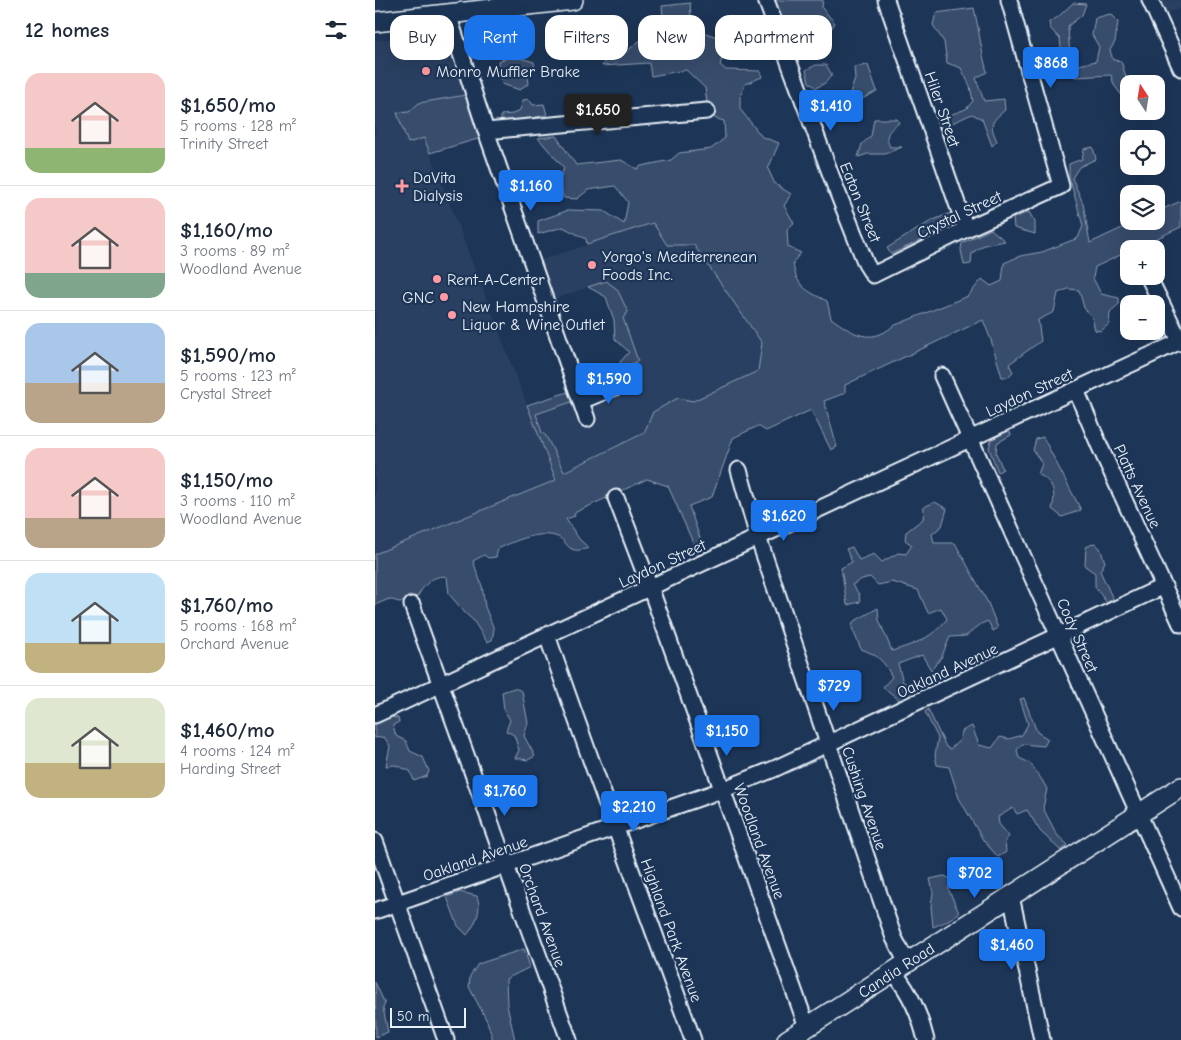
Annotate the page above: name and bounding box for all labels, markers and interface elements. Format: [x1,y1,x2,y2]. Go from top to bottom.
chip: Buy [390,15,454,60]
chip: Rent [464,15,535,60]
chip: Filters [545,15,628,60]
chip: New [638,15,705,60]
chip: Apartment [715,15,832,60]
icon: filters [322,16,350,44]
text: 12 homes [25,18,109,42]
pin: $868 [1021,46,1081,89]
text: $868 [1034,54,1068,72]
place label: Monro Muffler Brake [436,63,580,81]
marker: Monro Muffler Brake [420,65,432,77]
street label: Hiler Street [921,69,963,150]
north arrow [1120,75,1165,120]
map controls [1120,75,1165,340]
pin: $1,410 [790,90,872,132]
icon: home [65,93,125,153]
text: $1,650/mo [180,93,276,117]
pin: $1,650 [557,94,639,136]
text: $1,410 [810,97,852,115]
text: $1,650 [576,101,621,119]
text: 5 rooms · 128 m² [180,117,296,135]
button: locate [1120,130,1165,175]
text: Trinity Street [180,135,268,153]
street label: Eaton Street [836,160,884,245]
place label: DaVita Dialysis [413,169,463,205]
pin: $1,160 [490,170,572,212]
text: $1,160 [510,177,552,195]
marker: DaVita Dialysis [395,179,409,193]
button: layers [1120,185,1165,230]
street label: Crystal Street [914,187,1005,242]
icon: home [65,218,125,278]
text: $1,160/mo [180,218,273,242]
button: + [1120,240,1165,285]
text: 3 rooms · 89 m² [180,242,289,260]
place label: Yorgo's Mediterrenean Foods Inc. [602,248,757,284]
marker: Yorgo's Mediterrenean Foods Inc. [586,259,598,271]
text: Woodland Avenue [180,260,302,278]
place label: Rent-A-Center [447,271,545,289]
marker: Rent-A-Center [431,273,443,285]
place label: GNC [402,289,434,307]
marker: GNC [438,291,450,303]
button: − [1120,295,1165,340]
place label: New Hampshire Liquor & Wine Outlet [462,298,605,334]
marker: New Hampshire Liquor & Wine Outlet [446,309,458,321]
icon: home [65,343,125,403]
text: $1,590/mo [180,343,276,367]
pin: $1,590 [568,362,650,405]
street label: Laydon Street [983,365,1076,421]
text: 5 rooms · 123 m² [180,367,296,385]
text: $1,590 [587,370,632,388]
text: Crystal Street [180,385,271,403]
street label: Platts Avenue [1110,442,1164,531]
icon: home [65,468,125,528]
text: $1,150/mo [180,468,273,492]
text: 3 rooms · 110 m² [180,492,295,510]
pin: $1,620 [743,500,825,542]
text: $1,620 [762,507,806,525]
text: Woodland Avenue [180,510,302,528]
street label: Laydon Street [616,536,709,592]
icon: home [65,593,125,653]
text: $1,760/mo [180,593,273,617]
street label: Cody Street [1053,596,1102,676]
text: 5 rooms · 168 m² [180,617,296,635]
text: Orchard Avenue [180,635,289,653]
street label: Oakland Avenue [894,640,1001,702]
pin: $729 [804,670,864,712]
text: $729 [817,677,851,695]
pin: $1,150 [686,714,768,757]
icon: home [65,718,125,778]
text: $1,460/mo [180,718,275,742]
text: $1,150 [706,722,748,740]
text: 4 rooms · 124 m² [180,742,294,760]
street label: Cushing Avenue [838,744,890,852]
text: Harding Street [180,760,281,778]
pin: $1,760 [464,774,546,817]
street label: Woodland Avenue [730,781,788,902]
text: $1,760 [483,782,527,800]
pin: $2,210 [593,790,675,833]
text: $2,210 [612,798,656,816]
street label: Oakland Avenue [421,833,530,885]
street label: Highland Park Avenue [637,856,705,1005]
pin: $702 [945,856,1005,899]
street label: Orchard Avenue [515,861,569,970]
text: $702 [958,864,992,882]
pin: $1,460 [971,928,1053,971]
text: $1,460 [990,936,1034,954]
street label: Candia Road [855,940,938,1002]
scale bar [390,1005,466,1028]
text: 50 m [397,1008,429,1025]

